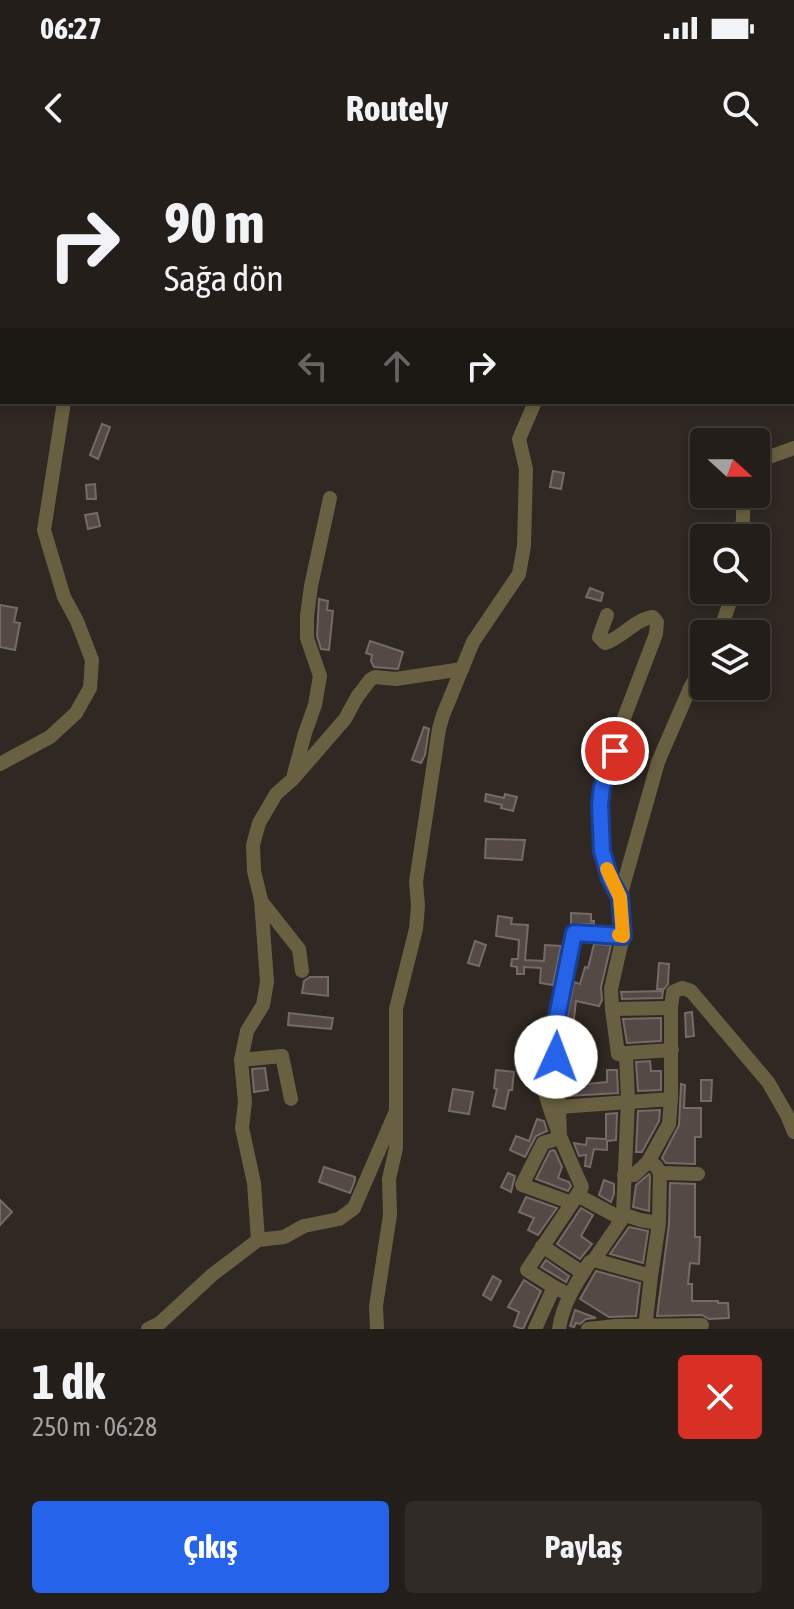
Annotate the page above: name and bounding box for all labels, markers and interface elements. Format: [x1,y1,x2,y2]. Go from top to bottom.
text: 06:27 [40,11,102,45]
icon: back [32,86,76,130]
icon: search [718,86,762,130]
text: Routely [346,87,448,129]
text: 90 m [164,191,265,255]
icon: right [32,192,136,296]
text: Sağa dön [164,257,284,299]
icon: left [291,344,335,388]
icon: ahead [375,344,419,388]
icon: right [459,344,503,388]
north arrow [690,428,770,508]
map controls [690,428,770,700]
button: search [690,524,770,604]
button: layers [690,620,770,700]
pin [581,717,649,785]
icon: arrive [593,729,637,773]
position arrow [514,1015,598,1099]
text: 1 dk [32,1354,105,1409]
button: close [678,1355,762,1439]
text: 250 m · 06:28 [32,1412,157,1442]
button: Çıkış [32,1501,389,1593]
button: Paylaş [405,1501,762,1593]

